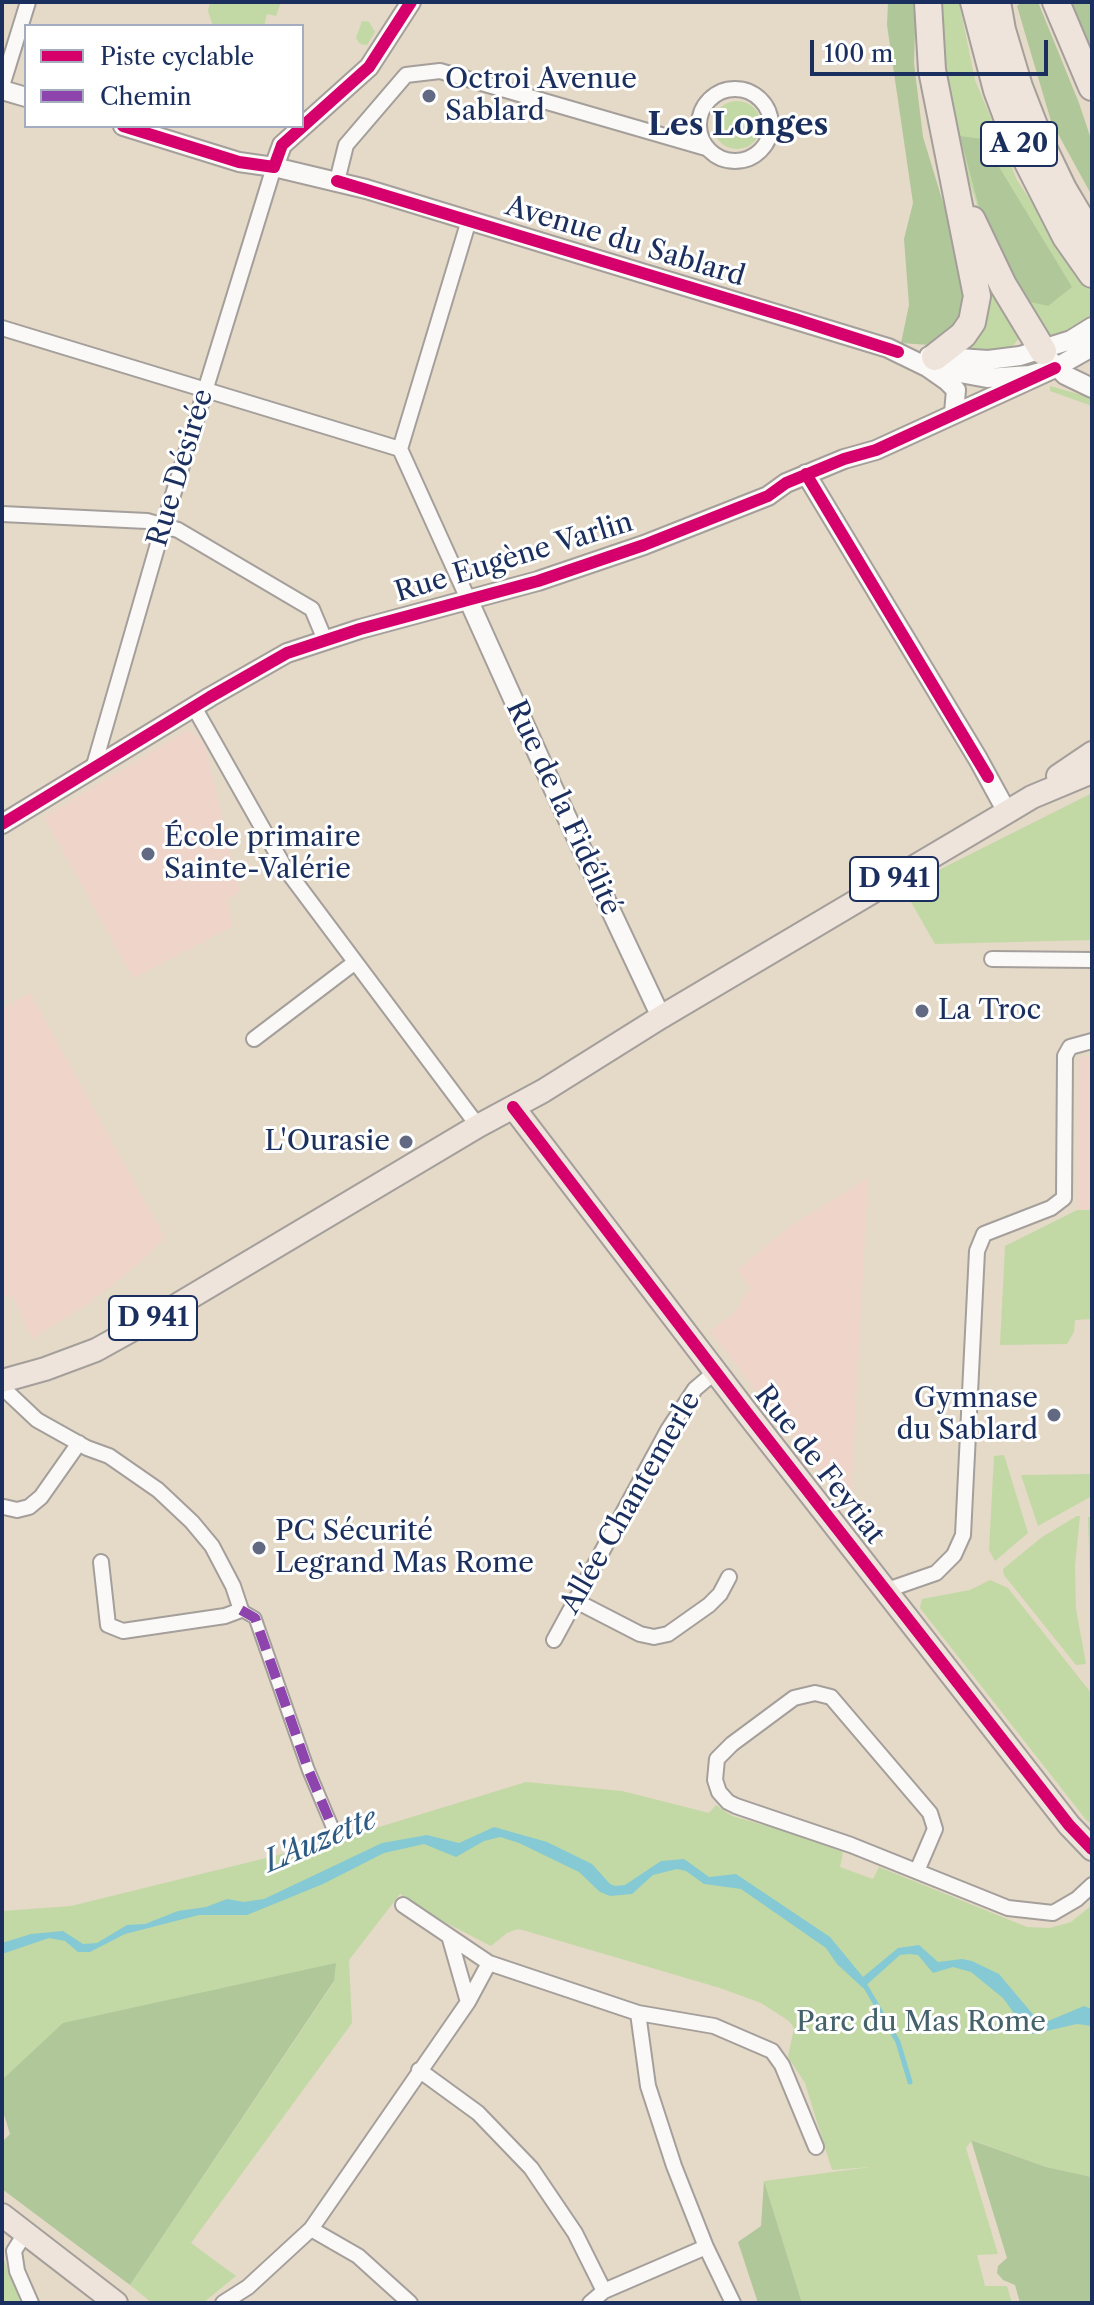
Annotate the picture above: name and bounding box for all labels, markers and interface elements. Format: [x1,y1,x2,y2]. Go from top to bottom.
legend [24,24,304,128]
scale bar [814,24,1052,74]
text: 100 m [824,39,893,68]
text: Piste cyclable [100,42,254,71]
place label: Octroi Avenue Sablard [445,63,637,129]
text: Chemin [100,82,192,111]
marker: Octroi Avenue Sablard [420,87,438,105]
district label: Les Longes [648,107,828,145]
road number: A 20 [981,122,1057,166]
street label: Avenue du Sablard [501,190,749,294]
street label: Rue Désirée [141,385,221,551]
street label: Rue Eugène Varlin [391,506,637,610]
street label: Rue de la Fidélité [498,695,628,921]
place label: École primaire Sainte-Valérie [164,821,361,887]
marker: École primaire Sainte-Valérie [139,845,157,863]
road number: D 941 [850,857,938,901]
place label: La Troc [938,994,1041,1028]
marker: La Troc [913,1002,931,1020]
place label: L'Ourasie [264,1125,390,1159]
marker: L'Ourasie [397,1133,415,1151]
road number: D 941 [109,1296,197,1340]
street label: Rue de Feytiat [747,1379,891,1551]
place label: Gymnase du Sablard [896,1382,1038,1448]
street label: Allée Chantemerle [554,1386,708,1620]
marker: Gymnase du Sablard [1045,1406,1063,1424]
place label: PC Sécurité Legrand Mas Rome [275,1515,534,1581]
marker: PC Sécurité Legrand Mas Rome [250,1539,268,1557]
water label: L'Auzette [259,1801,383,1881]
park label: Parc du Mas Rome [796,2006,1046,2040]

